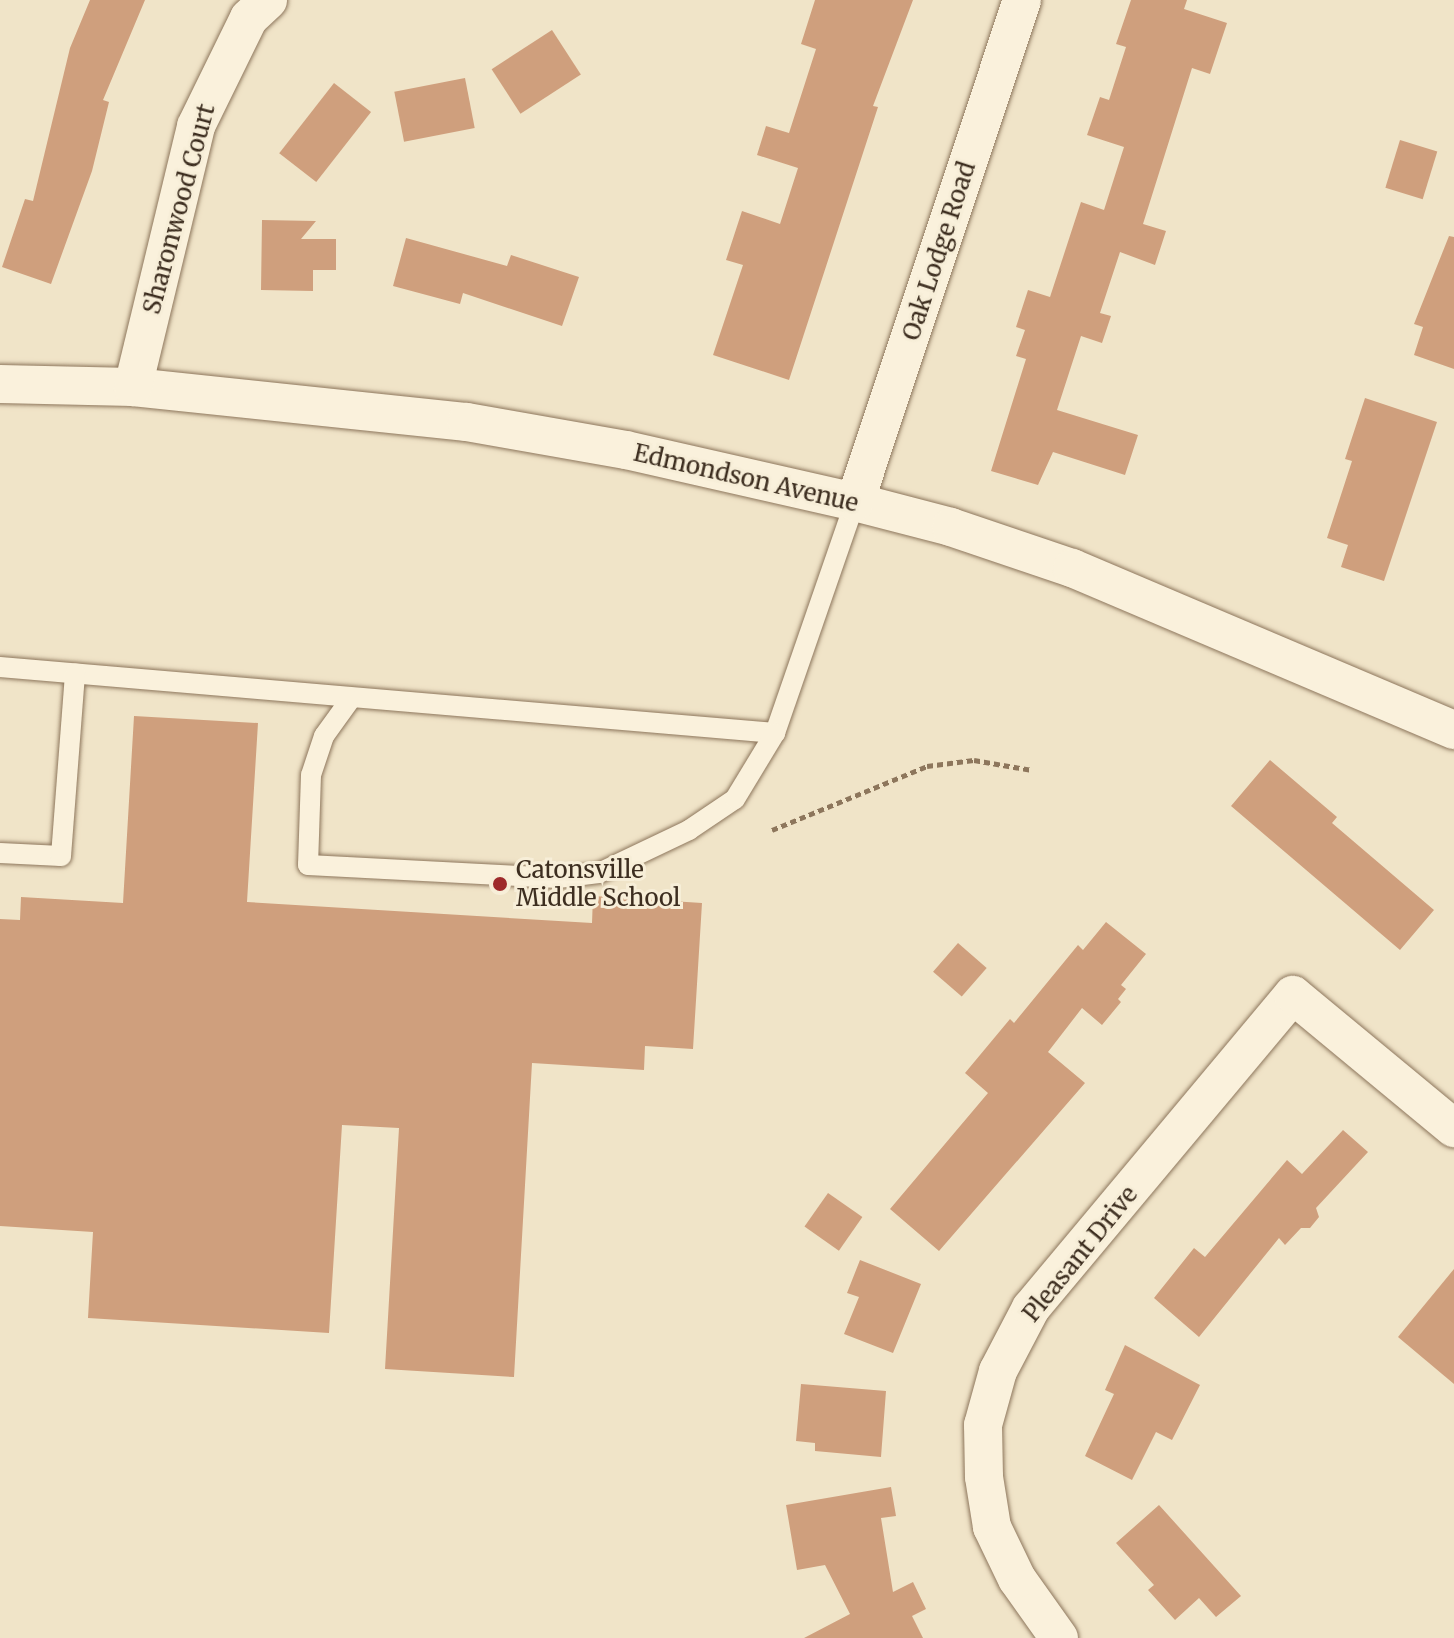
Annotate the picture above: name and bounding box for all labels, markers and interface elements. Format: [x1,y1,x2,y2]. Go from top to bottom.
street label: Sharonwood Court [137,101,221,317]
street label: Oak Lodge Road [897,158,981,344]
street label: Edmondson Avenue [631,438,861,518]
place label: Catonsville Middle School [516,856,680,912]
marker: Catonsville Middle School [491,875,509,893]
street label: Pleasant Drive [1017,1180,1143,1328]

